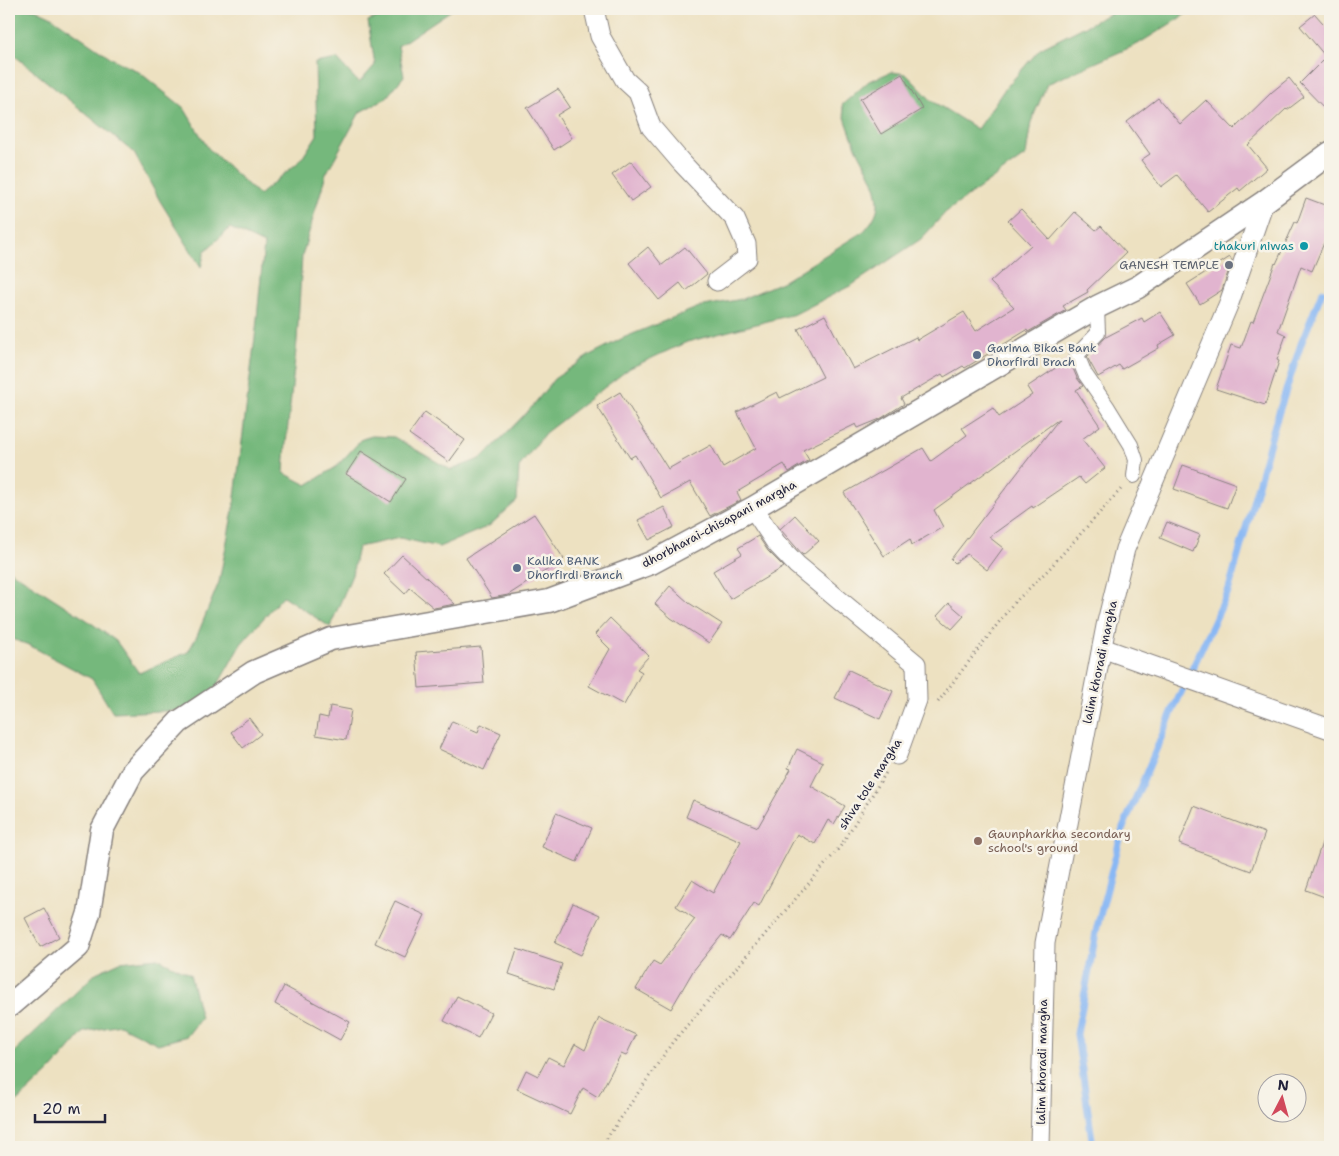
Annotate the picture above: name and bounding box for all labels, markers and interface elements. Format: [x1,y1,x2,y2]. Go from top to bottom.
place label: thakuri niwas [1214,238,1294,254]
marker: thakuri niwas [1298,240,1310,252]
place label: GANESH TEMPLE [1119,257,1219,273]
marker: GANESH TEMPLE [1223,259,1235,271]
place label: Garima Bikas Bank Dhorfirdi Brach [987,340,1097,370]
marker: Garima Bikas Bank Dhorfirdi Brach [971,349,983,361]
street label: dhorbharai-chisapani margha [639,476,800,572]
place label: Kalika BANK Dhorfirdi Branch [527,553,623,583]
marker: Kalika BANK Dhorfirdi Branch [511,562,523,574]
street label: lalim khoradi margha [1079,599,1121,725]
street label: shiva tole margha [835,735,906,833]
place label: Gaunpharkha secondary school's ground [988,826,1131,856]
marker: Gaunpharkha secondary school's ground [972,835,984,847]
street label: lalim khoradi margha [1033,999,1051,1125]
north arrow [1256,1074,1306,1124]
text: N [1277,1076,1290,1095]
scale bar [35,1091,105,1123]
text: 20 m [42,1099,81,1119]

